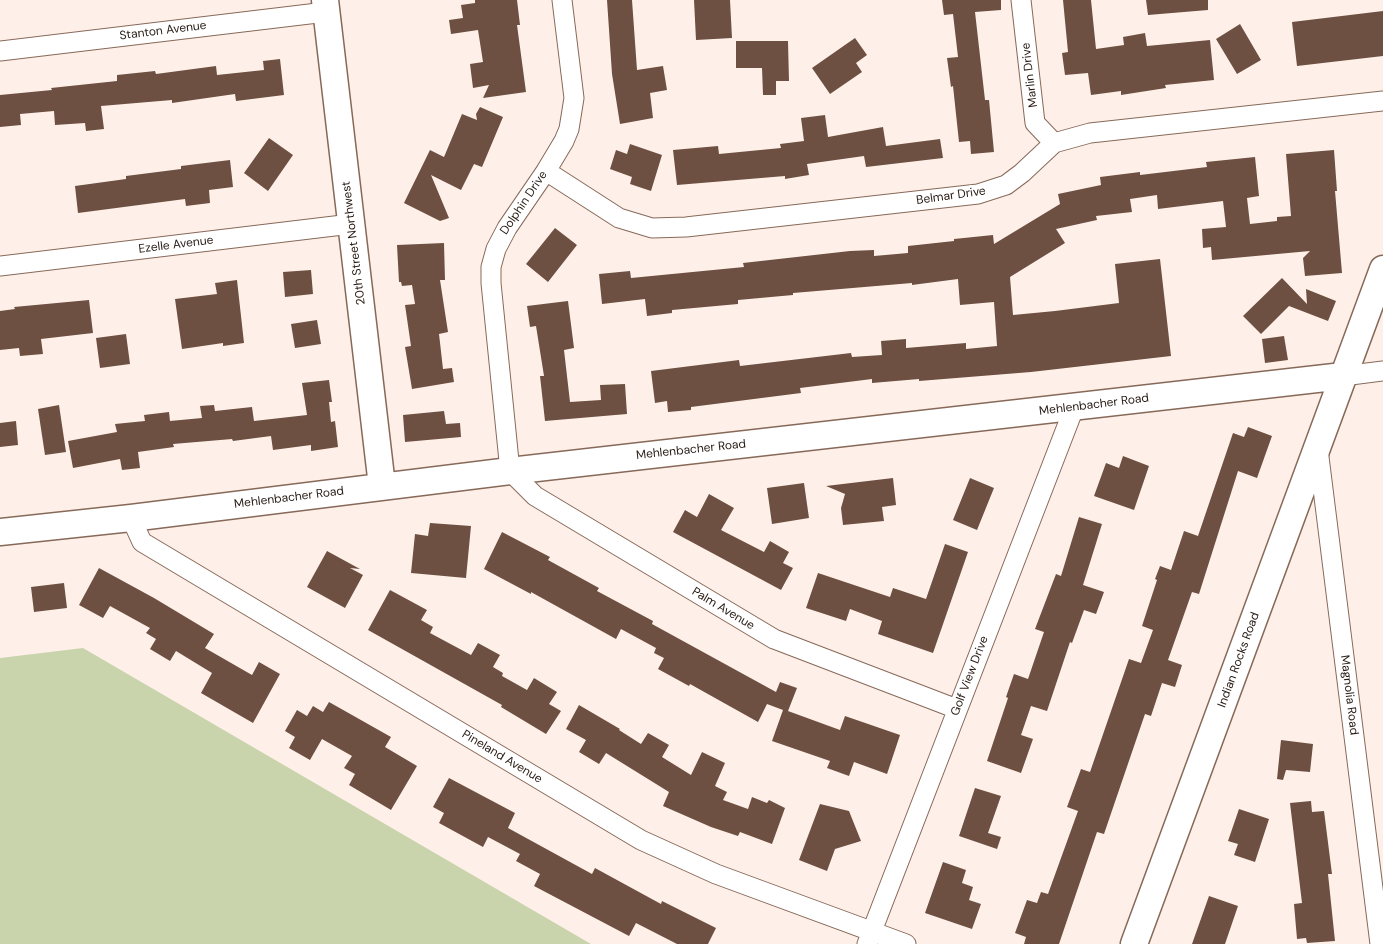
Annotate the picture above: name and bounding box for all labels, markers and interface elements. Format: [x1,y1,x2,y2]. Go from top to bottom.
street label: Stanton Avenue [119,19,207,43]
street label: Marlin Drive [1019,42,1041,108]
street label: Dolphin Drive [497,168,551,238]
street label: 20th Street Northwest [339,180,369,306]
street label: Belmar Drive [915,184,987,208]
street label: Ezelle Avenue [138,233,214,257]
street label: Mehlenbacher Road [1038,391,1150,419]
street label: Mehlenbacher Road [635,437,747,463]
street label: Mehlenbacher Road [233,484,345,512]
street label: Palm Avenue [689,585,757,633]
street label: Indian Rocks Road [1215,610,1263,710]
street label: Golf View Drive [948,634,992,718]
street label: Magnolia Road [1337,654,1361,736]
street label: Pineland Avenue [459,727,545,787]

